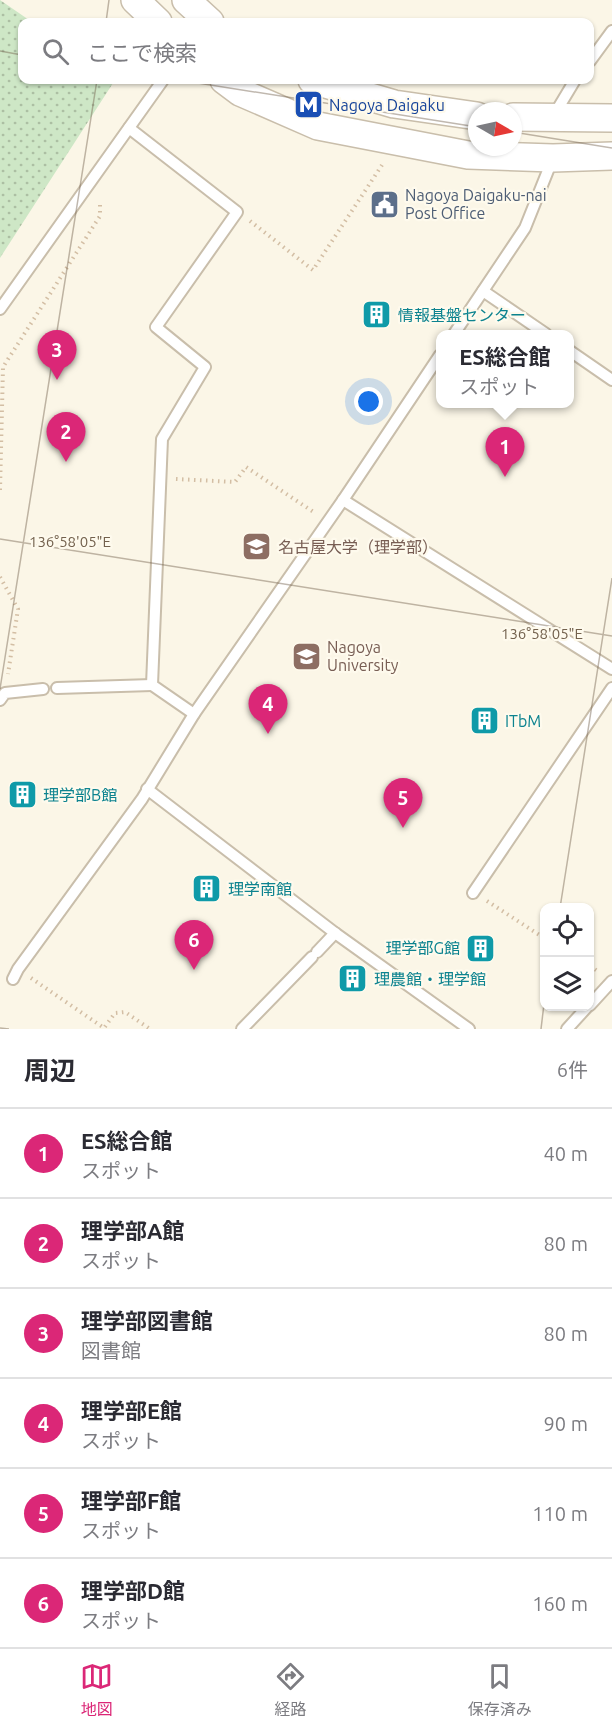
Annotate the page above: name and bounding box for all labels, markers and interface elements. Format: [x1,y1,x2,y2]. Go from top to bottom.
search box [18,18,594,84]
icon: search [39,35,72,68]
text: ここで検索 [87,40,197,65]
metro station icon: Nagoya Daigaku [292,89,324,121]
place label: Nagoya Daigaku [329,96,445,114]
north arrow [468,102,522,156]
place label: Nagoya Daigaku-nai Post Office [405,186,547,222]
public building icon: Nagoya Daigaku-nai Post Office [368,188,400,220]
building icon: 情報基盤センター [361,299,393,331]
place label: 情報基盤センター [398,306,526,324]
pin: 3 [38,330,76,380]
popup [436,330,574,408]
text: ES総合館 [459,344,551,369]
text: スポット [459,375,539,398]
your location [354,387,383,416]
pin: 2 [46,412,86,462]
pin: 1 [486,428,524,477]
school or university icon: 名古屋大学（理学部） [241,531,273,563]
text: 136°58'05"E [29,533,111,550]
place label: 名古屋大学（理学部） [278,538,438,556]
text: 136°58'05"E [501,625,583,642]
place label: Nagoya University [327,638,399,674]
school or university icon: Nagoya University [290,640,322,672]
pin: 4 [248,684,288,734]
building icon: ITbM [468,705,500,737]
place label: ITbM [505,712,541,730]
pin: 5 [384,778,422,828]
building icon: 理学部B館 [6,779,38,811]
place label: 理学部B館 [43,786,117,804]
building icon: 理学南館 [191,873,223,905]
place label: 理学南館 [228,880,292,898]
map controls [540,903,594,1011]
button: locate [540,903,594,957]
pin: 6 [174,920,214,970]
building icon: 理学部G館 [465,932,497,964]
place label: 理学部G館 [385,939,460,957]
button: layers [540,957,594,1011]
building icon: 理農館・理学館 [337,963,369,995]
place label: 理農館・理学館 [374,970,486,988]
text: 周辺 [24,1056,76,1085]
text: 6件 [557,1058,588,1081]
text: ES総合館 [81,1128,173,1153]
text: 1 [38,1142,49,1165]
text: 40 m [544,1142,588,1165]
text: スポット [81,1159,161,1182]
text: 理学部A館 [81,1218,184,1243]
text: 2 [38,1232,49,1255]
text: 80 m [544,1232,588,1255]
text: スポット [81,1249,161,1272]
text: 理学部図書館 [81,1308,213,1333]
text: 3 [38,1322,49,1345]
text: 80 m [544,1322,588,1345]
text: 図書館 [81,1339,141,1362]
text: 理学部E館 [81,1398,182,1423]
text: 4 [38,1412,49,1435]
text: 90 m [544,1412,588,1435]
text: スポット [81,1429,161,1452]
text: 理学部F館 [81,1488,181,1513]
text: 5 [38,1502,49,1525]
text: 110 m [532,1502,588,1525]
text: スポット [81,1519,161,1542]
text: 理学部D館 [81,1578,185,1603]
text: 6 [38,1592,49,1615]
text: 160 m [532,1592,588,1615]
text: スポット [81,1609,161,1632]
tab: 地図 [80,1660,113,1720]
tab: 経路 [274,1660,307,1720]
tab: 保存済み [468,1660,532,1720]

